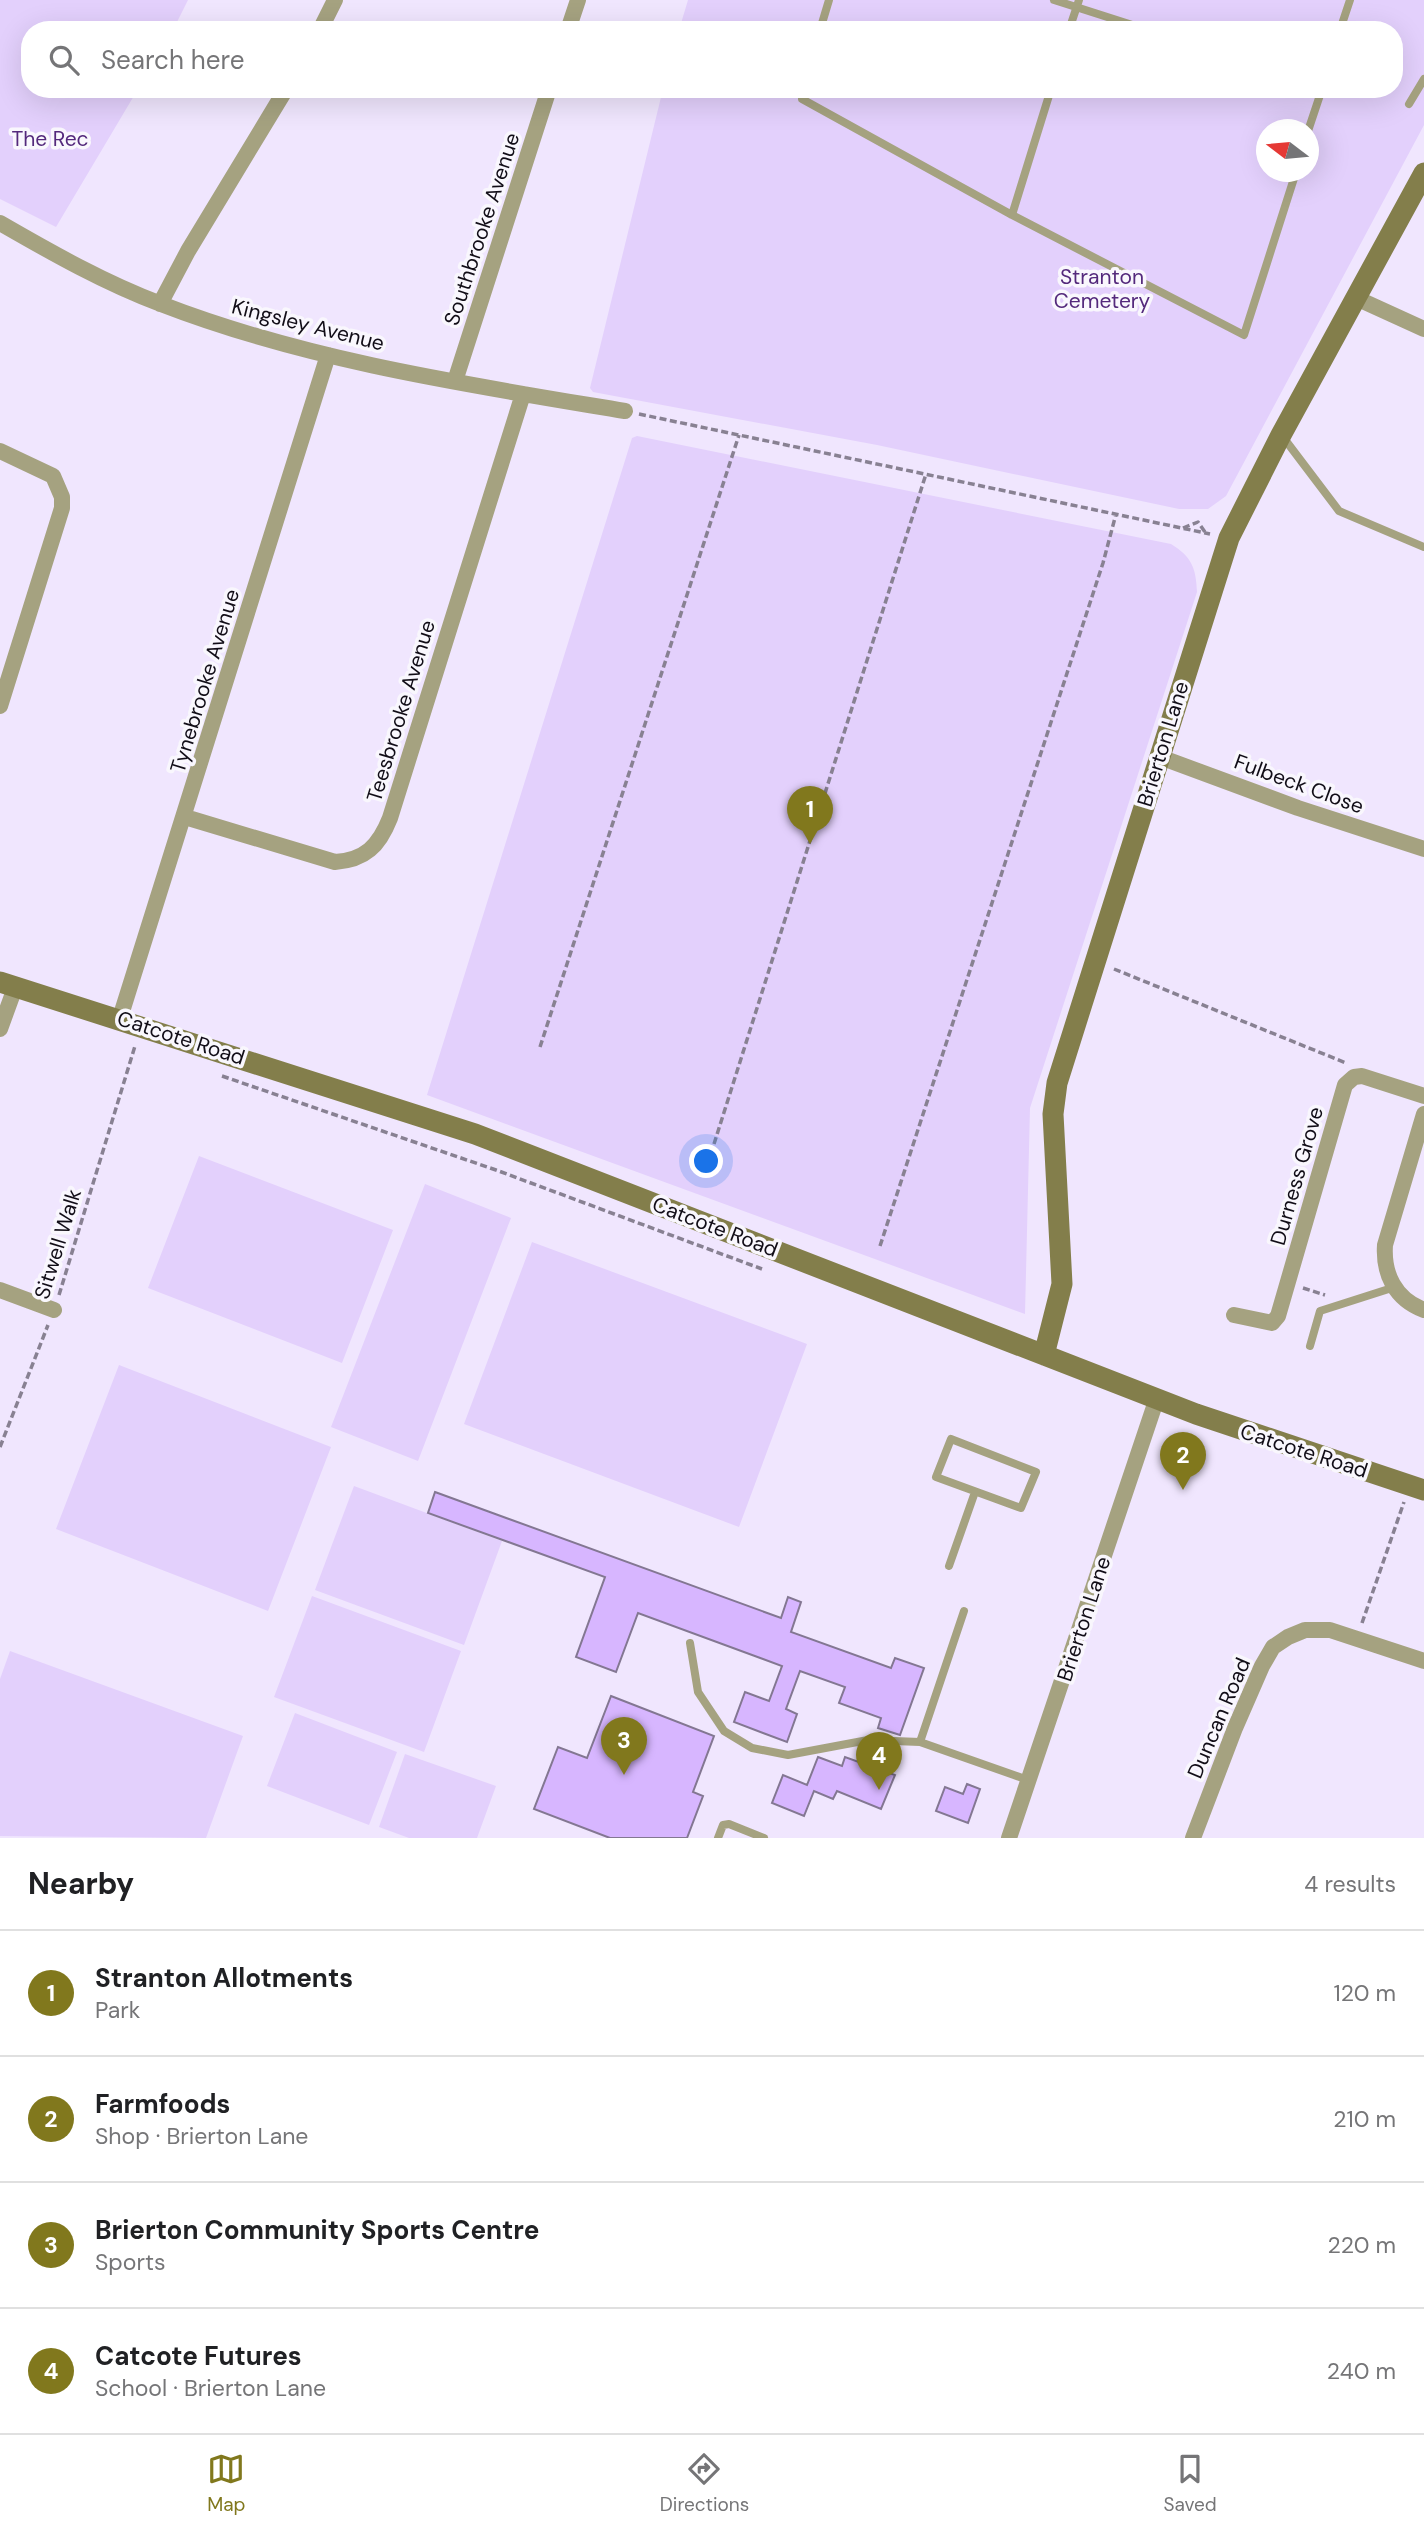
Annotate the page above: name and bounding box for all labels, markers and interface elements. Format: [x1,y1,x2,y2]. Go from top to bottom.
search box [21,21,1403,98]
icon: search [45,41,83,79]
text: Search here [101,43,244,77]
north arrow [1256,119,1319,182]
park label: The Rec [11,125,89,153]
street label: Southbrooke Avenue [438,129,526,329]
park label: Stranton Cemetery [1054,263,1151,315]
street label: Kingsley Avenue [229,292,387,358]
street label: Tynebrooke Avenue [164,586,246,776]
street label: Teesbrooke Avenue [360,617,442,805]
street label: Brierton Lane [1131,678,1195,810]
street label: Fulbeck Close [1230,748,1368,820]
pin: 1 [787,786,833,844]
street label: Catcote Road [114,1004,248,1072]
street label: Durness Grove [1264,1104,1330,1248]
your location [689,1144,723,1178]
street label: Sitwell Walk [28,1185,88,1303]
street label: Catcote Road [648,1190,782,1264]
street label: Catcote Road [1237,1417,1371,1485]
pin: 2 [1160,1432,1206,1490]
street label: Brierton Lane [1051,1553,1117,1685]
street label: Duncan Road [1181,1653,1257,1783]
pin: 3 [601,1717,647,1775]
pin: 4 [856,1732,902,1790]
text: Nearby [28,1864,134,1903]
text: 4 results [1304,1869,1396,1899]
text: Stranton Allotments [95,1961,353,1995]
text: 1 [47,1978,55,2008]
text: 120 m [1333,1978,1396,2008]
text: Park [95,1995,140,2025]
text: Farmfoods [95,2087,230,2121]
text: 2 [44,2104,58,2134]
text: 210 m [1333,2104,1396,2134]
text: Shop · Brierton Lane [95,2121,308,2151]
text: Brierton Community Sports Centre [95,2213,539,2247]
text: 3 [44,2230,58,2260]
text: 220 m [1327,2230,1396,2260]
text: Sports [95,2247,165,2277]
text: Catcote Futures [95,2339,302,2373]
text: 4 [44,2356,58,2386]
text: 240 m [1327,2356,1396,2386]
text: School · Brierton Lane [95,2373,326,2403]
tab: Map [207,2450,245,2517]
tab: Directions [660,2450,749,2517]
tab: Saved [1164,2450,1217,2517]

